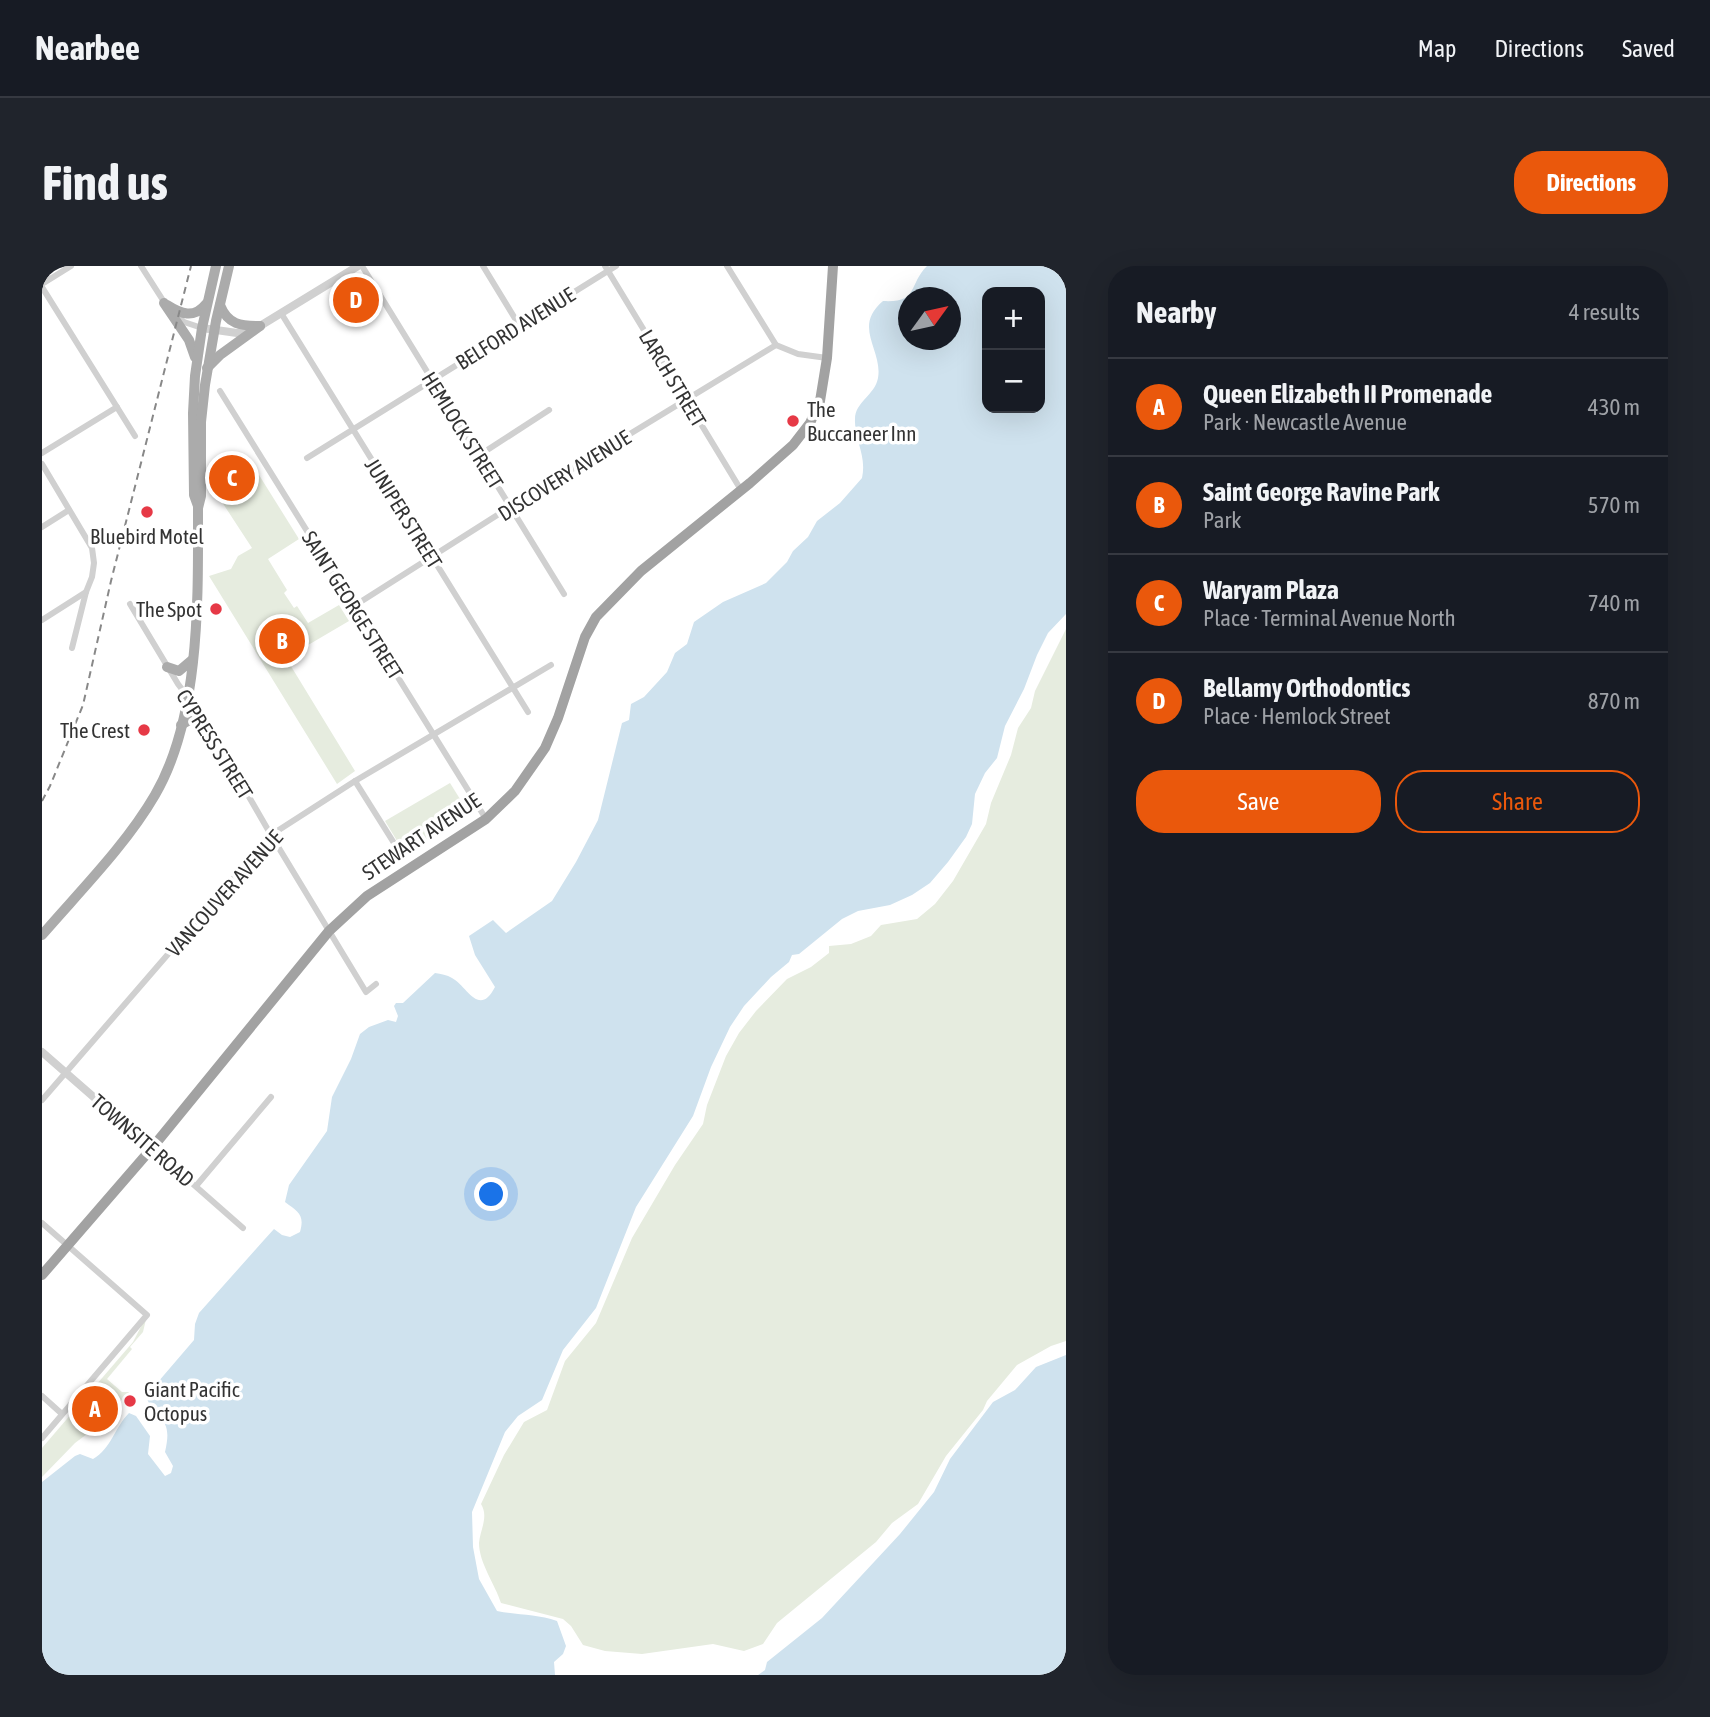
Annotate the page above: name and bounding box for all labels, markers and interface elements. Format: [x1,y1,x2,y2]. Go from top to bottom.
text: Nearbee [35,29,140,67]
text: Map [1418,35,1456,62]
text: Directions [1494,35,1584,62]
text: Saved [1622,35,1675,62]
button: Directions [1514,151,1668,214]
text: Find us [42,154,168,210]
pin: D [333,274,379,326]
street label: BELFORD AVENUE [451,282,579,374]
north arrow [898,287,961,350]
map controls [982,287,1045,413]
button: + [982,287,1045,350]
text: Nearby [1136,295,1216,329]
text: 4 results [1569,299,1640,325]
street label: LARCH STREET [635,325,711,431]
button: − [982,350,1045,413]
street label: HEMLOCK STREET [417,367,509,493]
text: Queen Elizabeth II Promenade [1203,379,1492,409]
text: A [1153,394,1165,420]
text: 430 m [1588,394,1640,420]
place label: The Buccaneer Inn [807,397,916,445]
text: Park · Newcastle Avenue [1203,409,1407,435]
marker: The Buccaneer Inn [785,413,801,429]
street label: DISCOVERY AVENUE [493,425,635,525]
pin: C [209,452,255,504]
street label: JUNIPER STREET [361,454,447,572]
text: Saint George Ravine Park [1203,477,1439,507]
text: B [1154,492,1164,518]
text: 570 m [1588,492,1640,518]
marker: Bluebird Motel [139,504,155,520]
text: Park [1203,507,1241,533]
place label: Bluebird Motel [90,524,204,548]
street label: SAINT GEORGE STREET [298,526,408,684]
text: Waryam Plaza [1203,575,1339,605]
text: C [1154,590,1164,616]
text: 740 m [1588,590,1640,616]
place label: The Spot [136,597,202,621]
marker: The Spot [208,601,224,617]
text: Place · Terminal Avenue North [1203,605,1456,631]
pin: B [259,615,305,667]
text: Bellamy Orthodontics [1203,673,1410,703]
street label: CYPRESS STREET [172,685,258,803]
text: D [1153,688,1165,714]
text: 870 m [1588,688,1640,714]
text: Place · Hemlock Street [1203,703,1391,729]
place label: The Crest [60,718,130,742]
marker: The Crest [136,722,152,738]
button: Save [1136,770,1381,833]
button: Share [1395,770,1640,833]
street label: STEWART AVENUE [357,788,485,884]
street label: VANCOUVER AVENUE [161,825,287,961]
street label: TOWNSITE ROAD [87,1089,199,1191]
your location [474,1177,508,1211]
place label: Giant Pacific Octopus [144,1377,240,1425]
pin: A [72,1383,118,1435]
marker: Giant Pacific Octopus [122,1393,138,1409]

